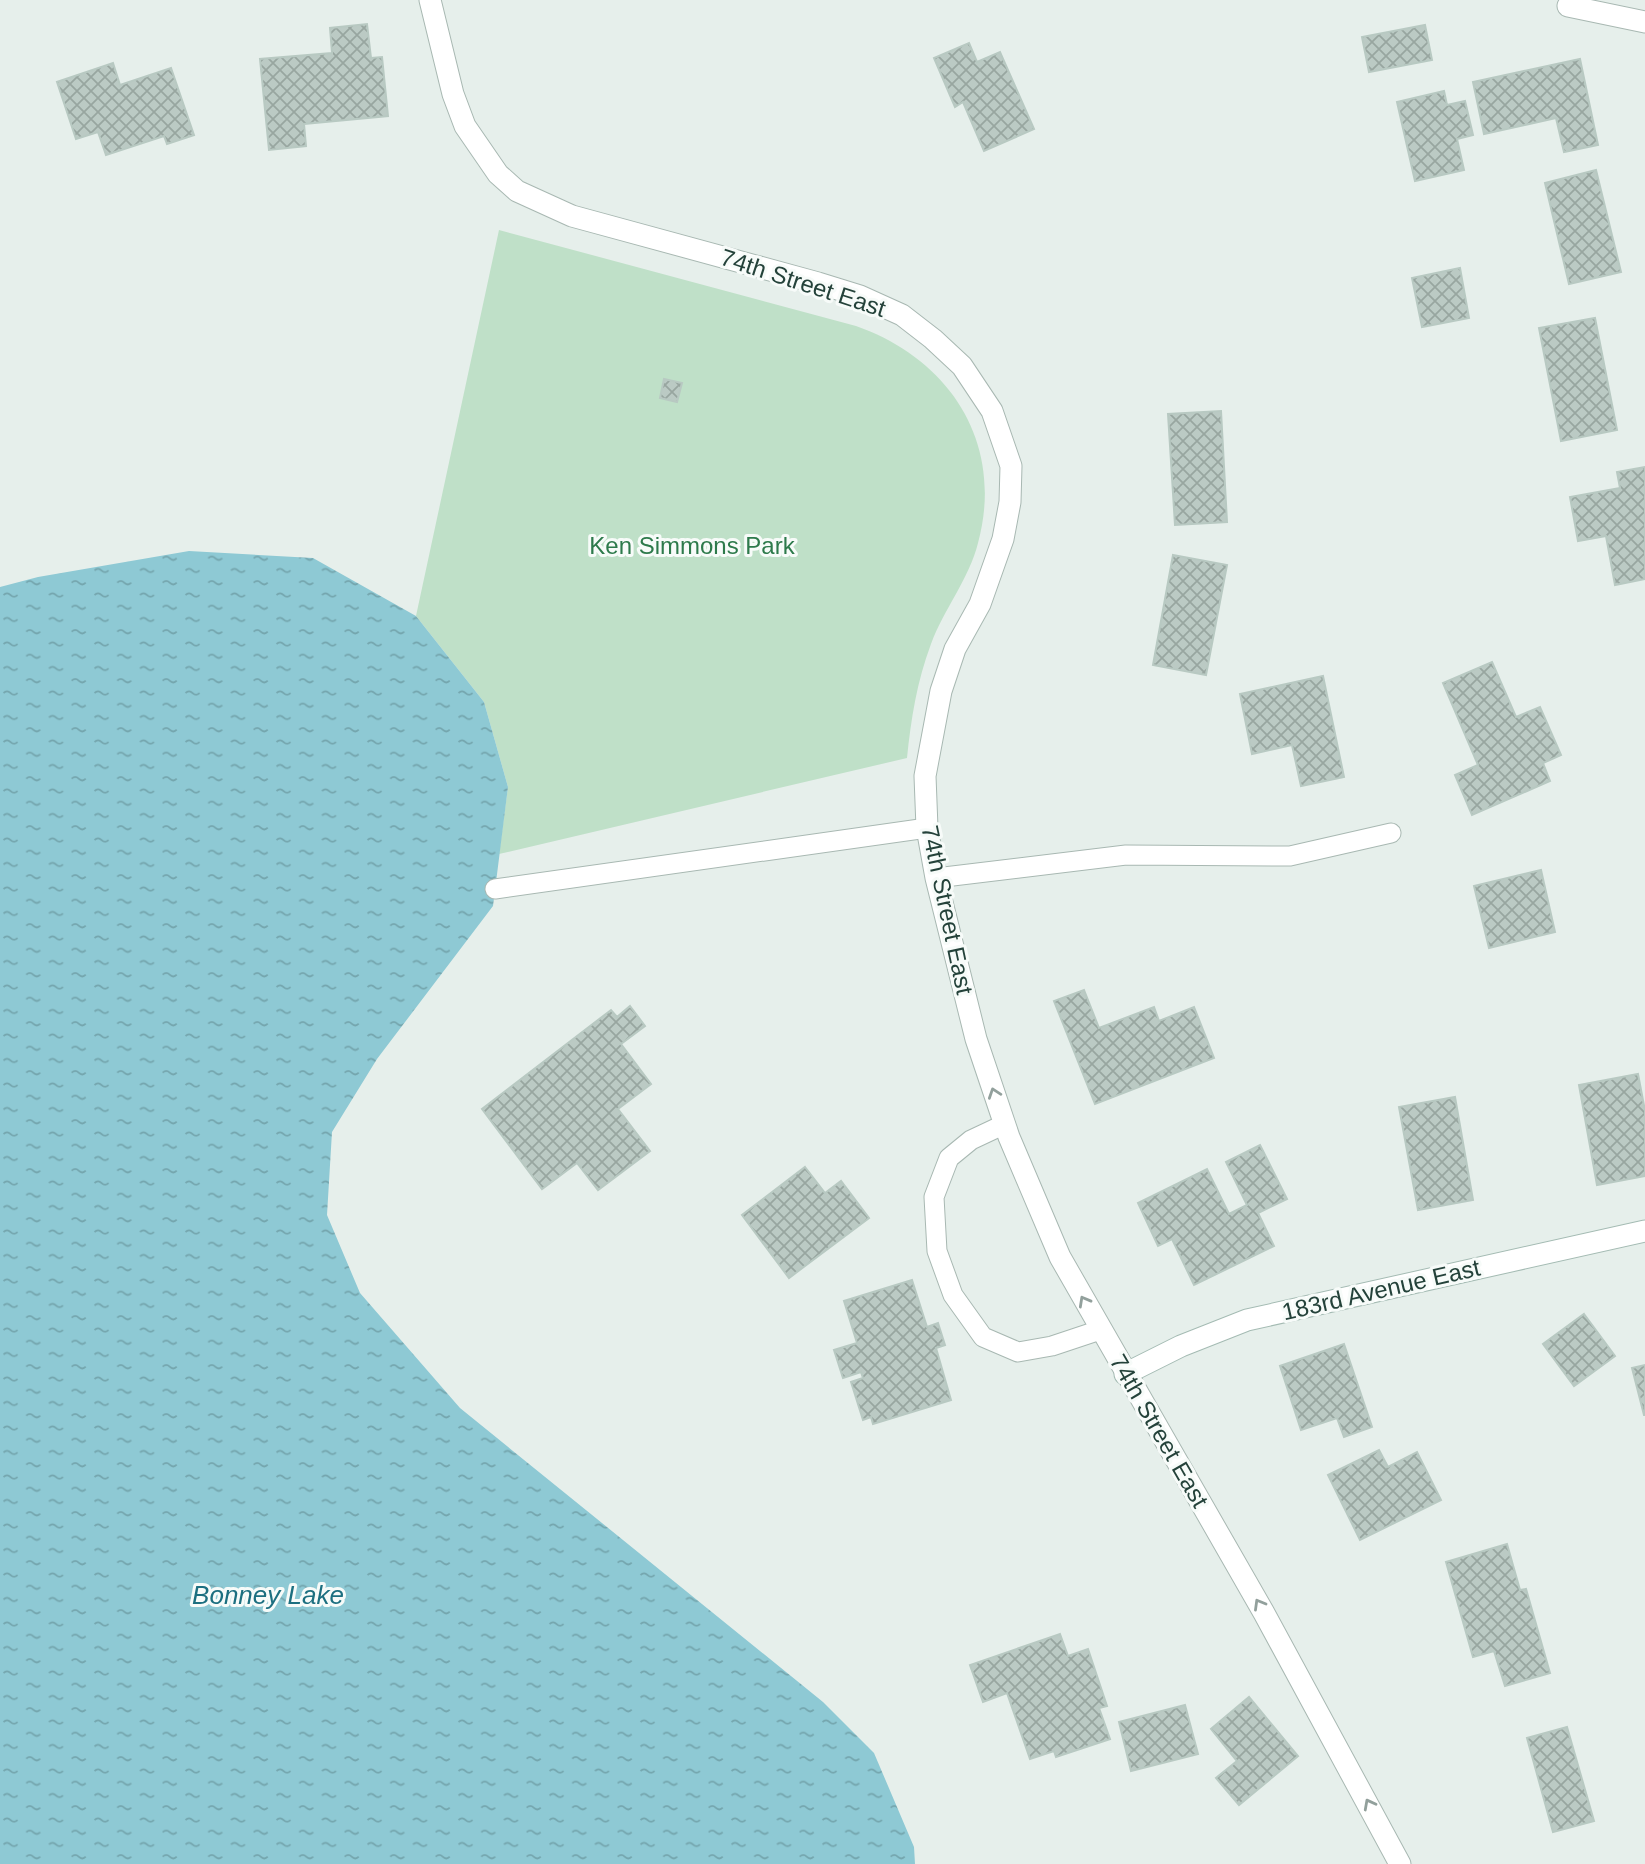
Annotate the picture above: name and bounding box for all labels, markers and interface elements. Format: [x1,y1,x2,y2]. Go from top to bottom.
street label: 74th Street East [717,243,889,322]
park label: Ken Simmons Park [589,532,796,559]
street label: 74th Street East [916,823,979,997]
one-way arrow [988,1087,1002,1099]
street label: 183rd Avenue East [1279,1254,1483,1325]
one-way arrow [1079,1296,1092,1308]
street label: 74th Street East [1105,1349,1214,1512]
water label: Bonney Lake [192,1580,344,1610]
one-way arrow [1254,1599,1267,1612]
one-way arrow [1363,1798,1377,1811]

